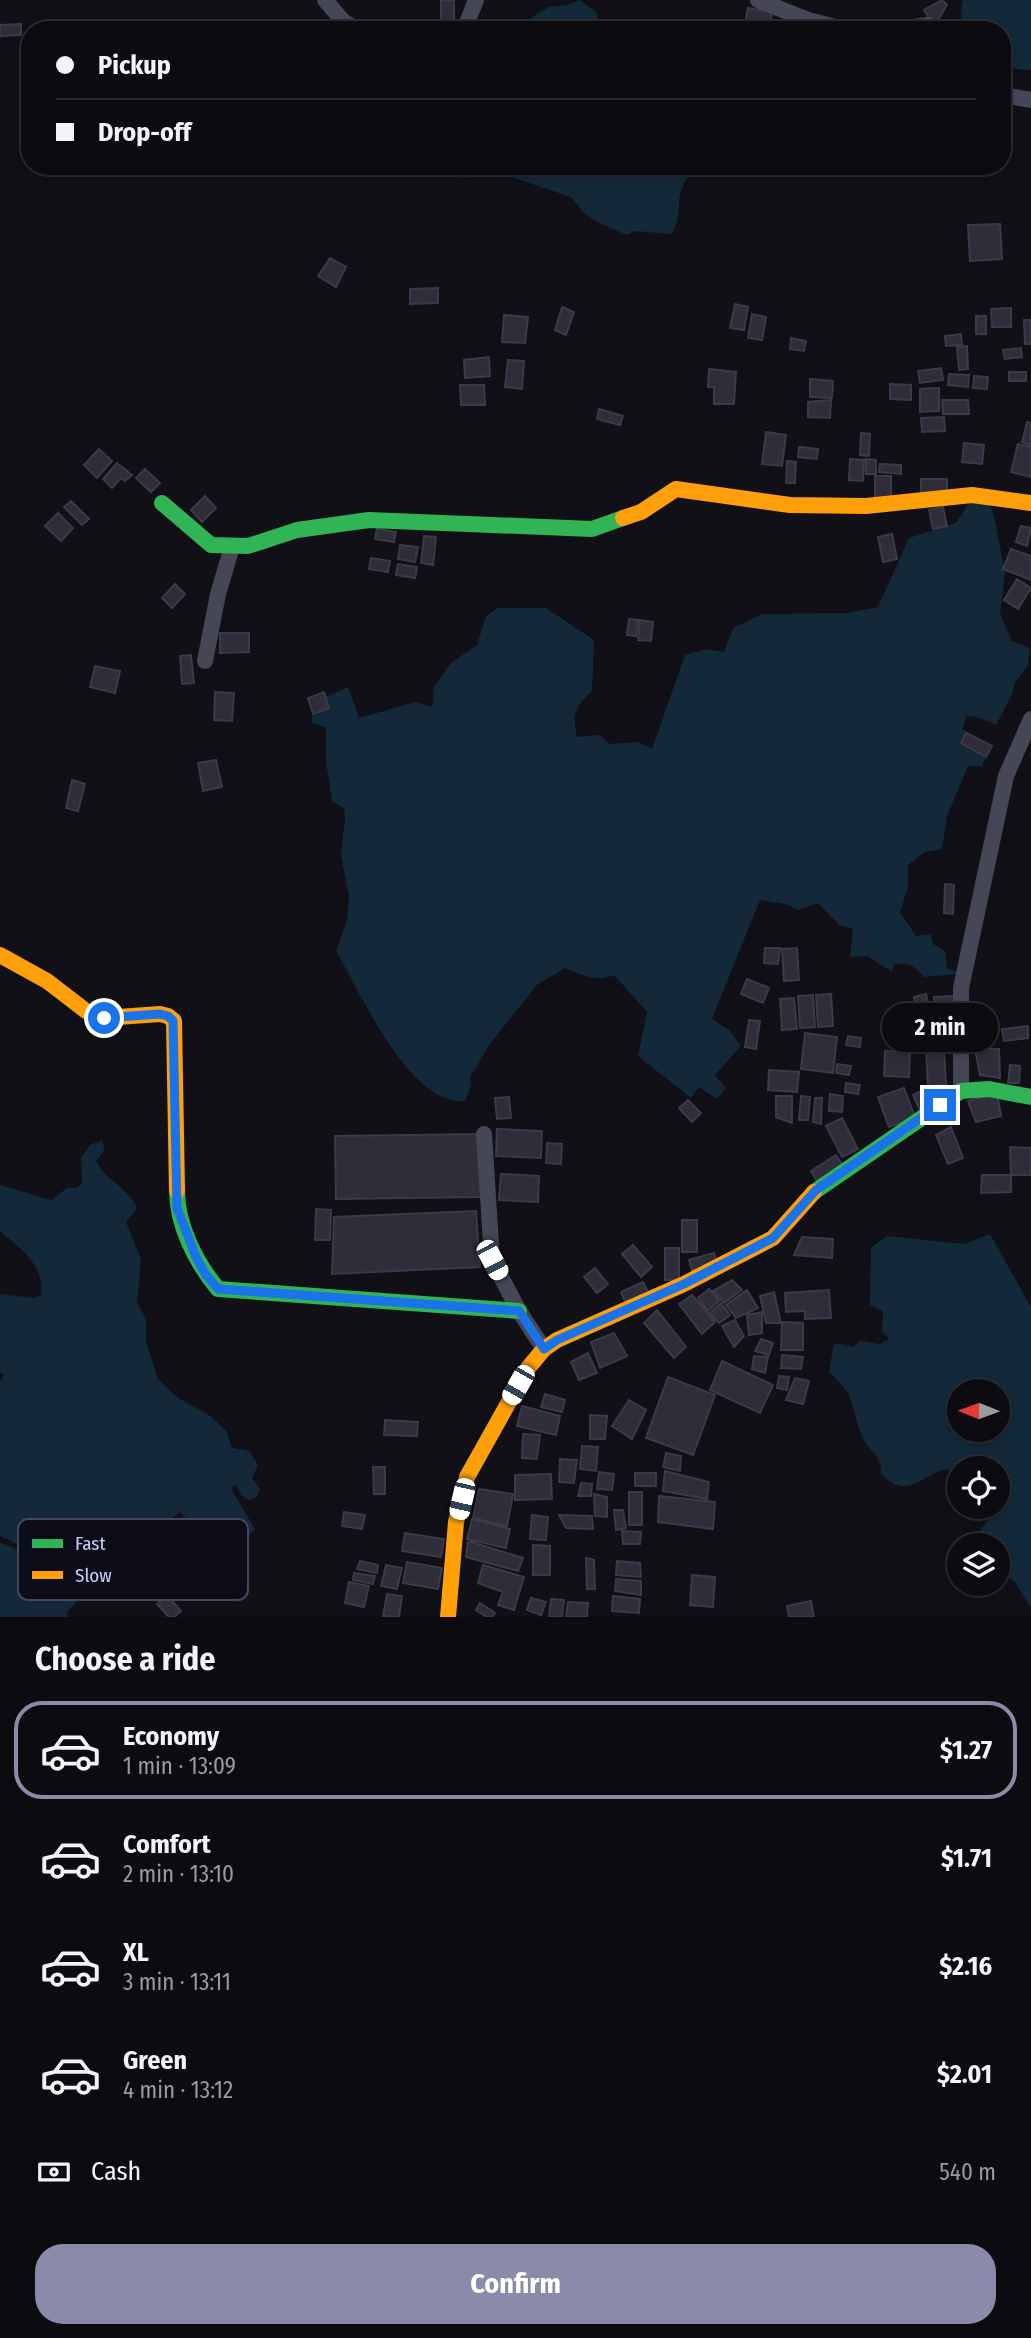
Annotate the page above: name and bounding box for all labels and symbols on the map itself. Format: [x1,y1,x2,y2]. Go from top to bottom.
route start [88,1002,120,1034]
callout: 2 min [882,1004,998,1052]
route end [924,1089,956,1121]
car [473,1237,512,1283]
car [499,1362,538,1408]
north arrow [947,1379,1010,1442]
car [448,1476,477,1522]
legend [18,1519,248,1600]
text: Fast [75,1532,106,1555]
text: Slow [75,1564,112,1587]

